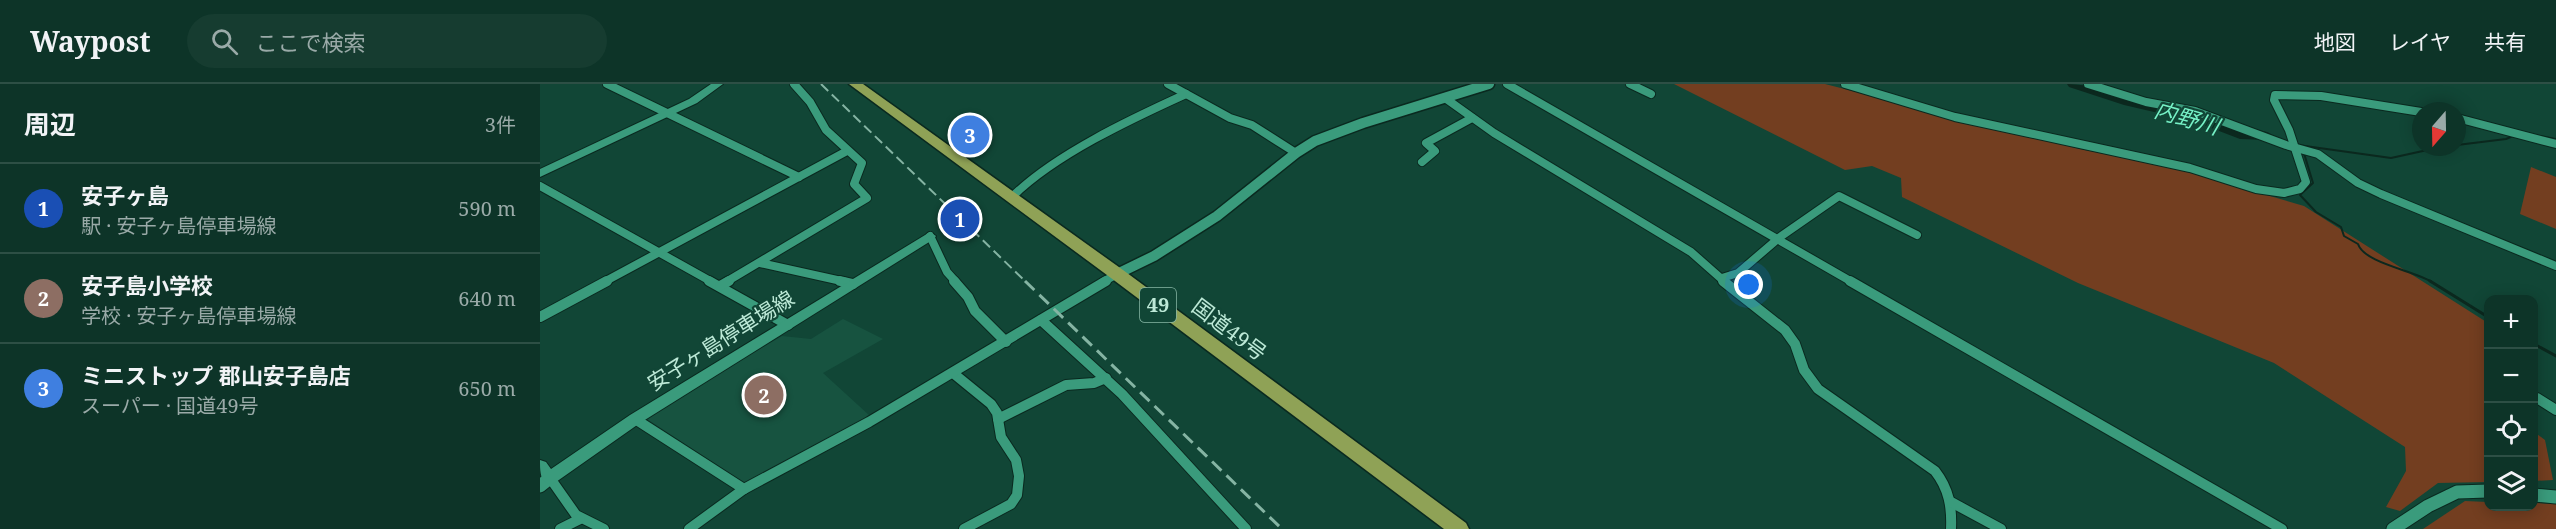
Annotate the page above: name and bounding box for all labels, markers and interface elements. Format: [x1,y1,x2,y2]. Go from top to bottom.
search box [187,14,607,68]
text: Waypost [30,22,151,60]
icon: search [208,25,241,58]
text: ここで検索 [256,27,366,57]
text: 地図 [2314,28,2356,56]
text: レイヤ [2389,28,2451,56]
text: 共有 [2484,28,2526,56]
water label: 内野川 [2151,94,2225,141]
north arrow [2412,102,2466,156]
text: 周辺 [24,106,76,142]
text: 3件 [485,111,516,138]
pin: 3 [950,112,990,158]
text: 安子ヶ島 [81,180,169,210]
text: 1 [38,195,49,222]
text: 590 m [458,195,516,222]
pin: 1 [940,196,980,242]
text: 駅 · 安子ヶ島停車場線 [81,212,276,239]
text: 安子島小学校 [81,270,213,300]
your location [1734,270,1763,299]
street label: 安子ヶ島停車場線 [642,284,799,397]
text: 2 [38,285,49,312]
text: 640 m [458,285,516,312]
road number: 49 [1140,288,1176,322]
street label: 国道49号 [1187,292,1273,366]
map controls [2484,295,2538,511]
button: + [2484,295,2538,349]
text: 学校 · 安子ヶ島停車場線 [81,302,296,329]
button: − [2484,349,2538,403]
text: ミニストップ 郡山安子島店 [81,360,351,390]
pin: 2 [744,372,784,418]
text: 3 [38,375,49,402]
text: 650 m [458,375,516,402]
text: スーパー · 国道49号 [81,392,259,419]
button: locate [2484,403,2538,457]
button: layers [2484,457,2538,511]

